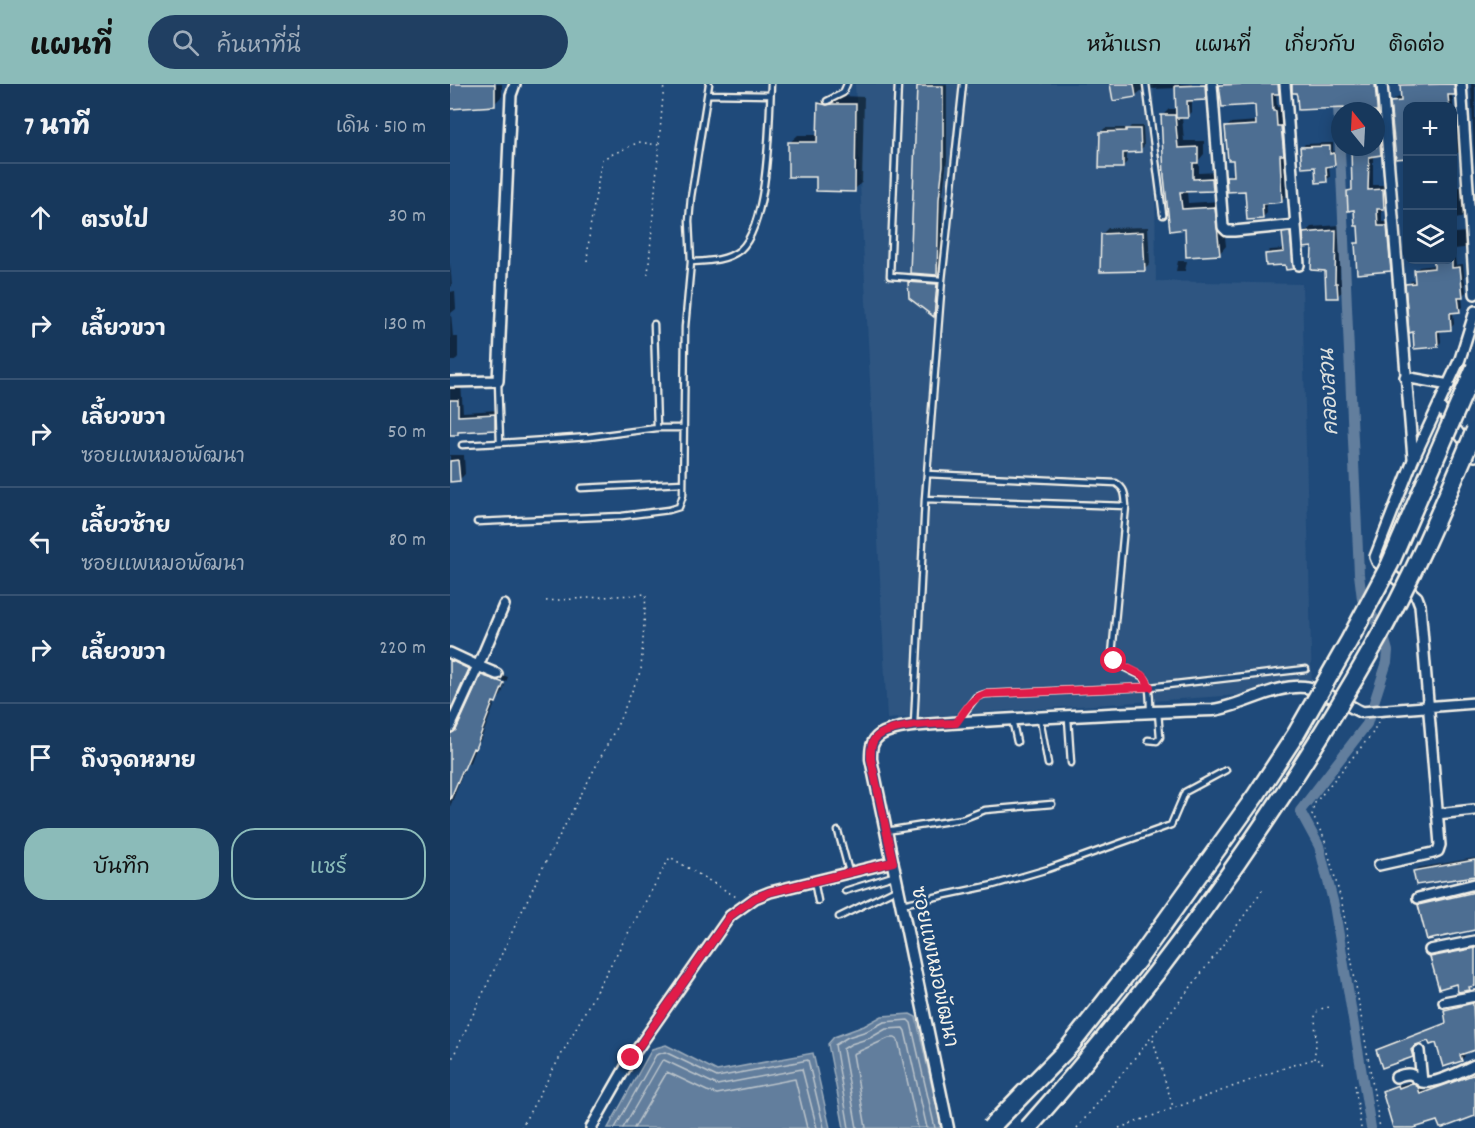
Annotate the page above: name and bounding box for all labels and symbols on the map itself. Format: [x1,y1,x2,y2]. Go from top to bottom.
north arrow [1331,102,1385,156]
water label: คลองสวน [1314,347,1348,436]
route start [1100,647,1126,673]
street label: ซอยแพหมอพัฒนา [902,884,964,1050]
route end [617,1044,643,1070]

